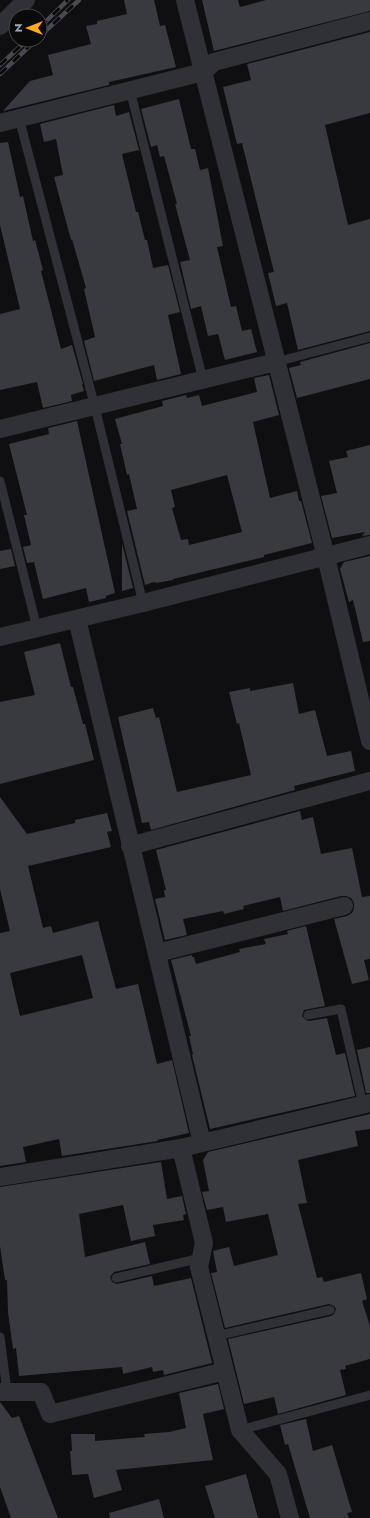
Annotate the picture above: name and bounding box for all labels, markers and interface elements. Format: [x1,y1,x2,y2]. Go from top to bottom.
north arrow [8,8,48,48]
text: N [10,24,26,32]

